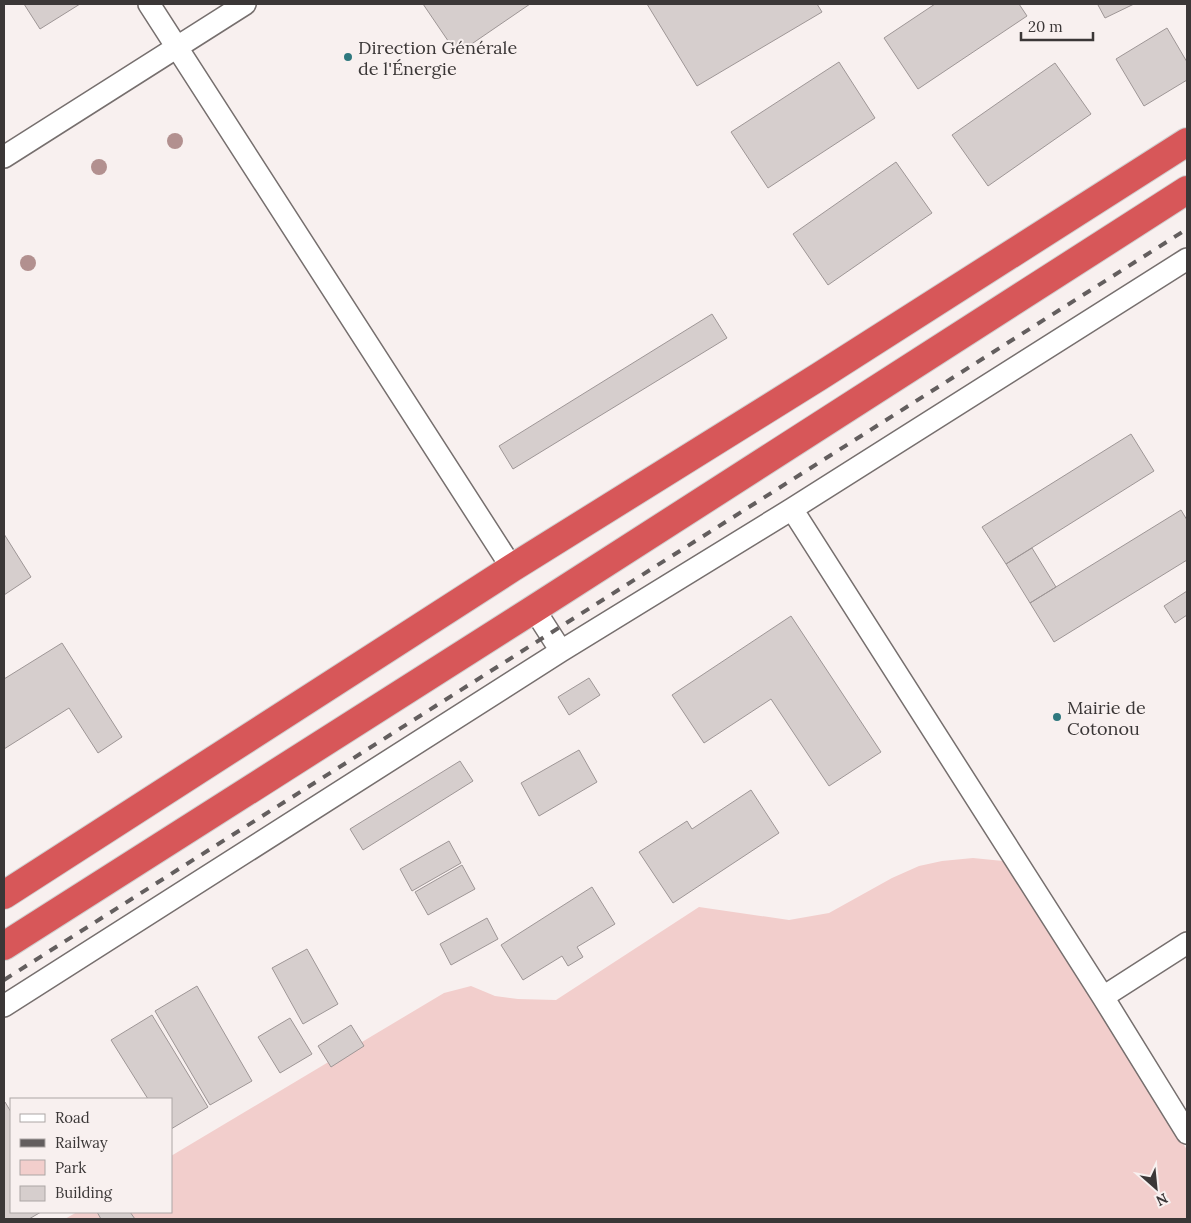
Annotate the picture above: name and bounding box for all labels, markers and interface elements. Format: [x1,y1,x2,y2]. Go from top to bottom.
scale bar [1021,10,1094,42]
text: 20 m [1028,17,1063,36]
place label: Direction Générale de l'Énergie [358,36,517,80]
marker: Direction Générale de l'Énergie [342,51,354,63]
place label: Mairie de Cotonou [1067,696,1146,740]
marker: Mairie de Cotonou [1051,711,1063,723]
legend [10,1098,172,1213]
text: Road [55,1108,90,1127]
text: Railway [55,1133,108,1152]
text: Park [55,1158,86,1177]
north arrow [1131,1163,1181,1213]
text: Building [55,1183,113,1202]
text: N [1153,1189,1171,1210]

